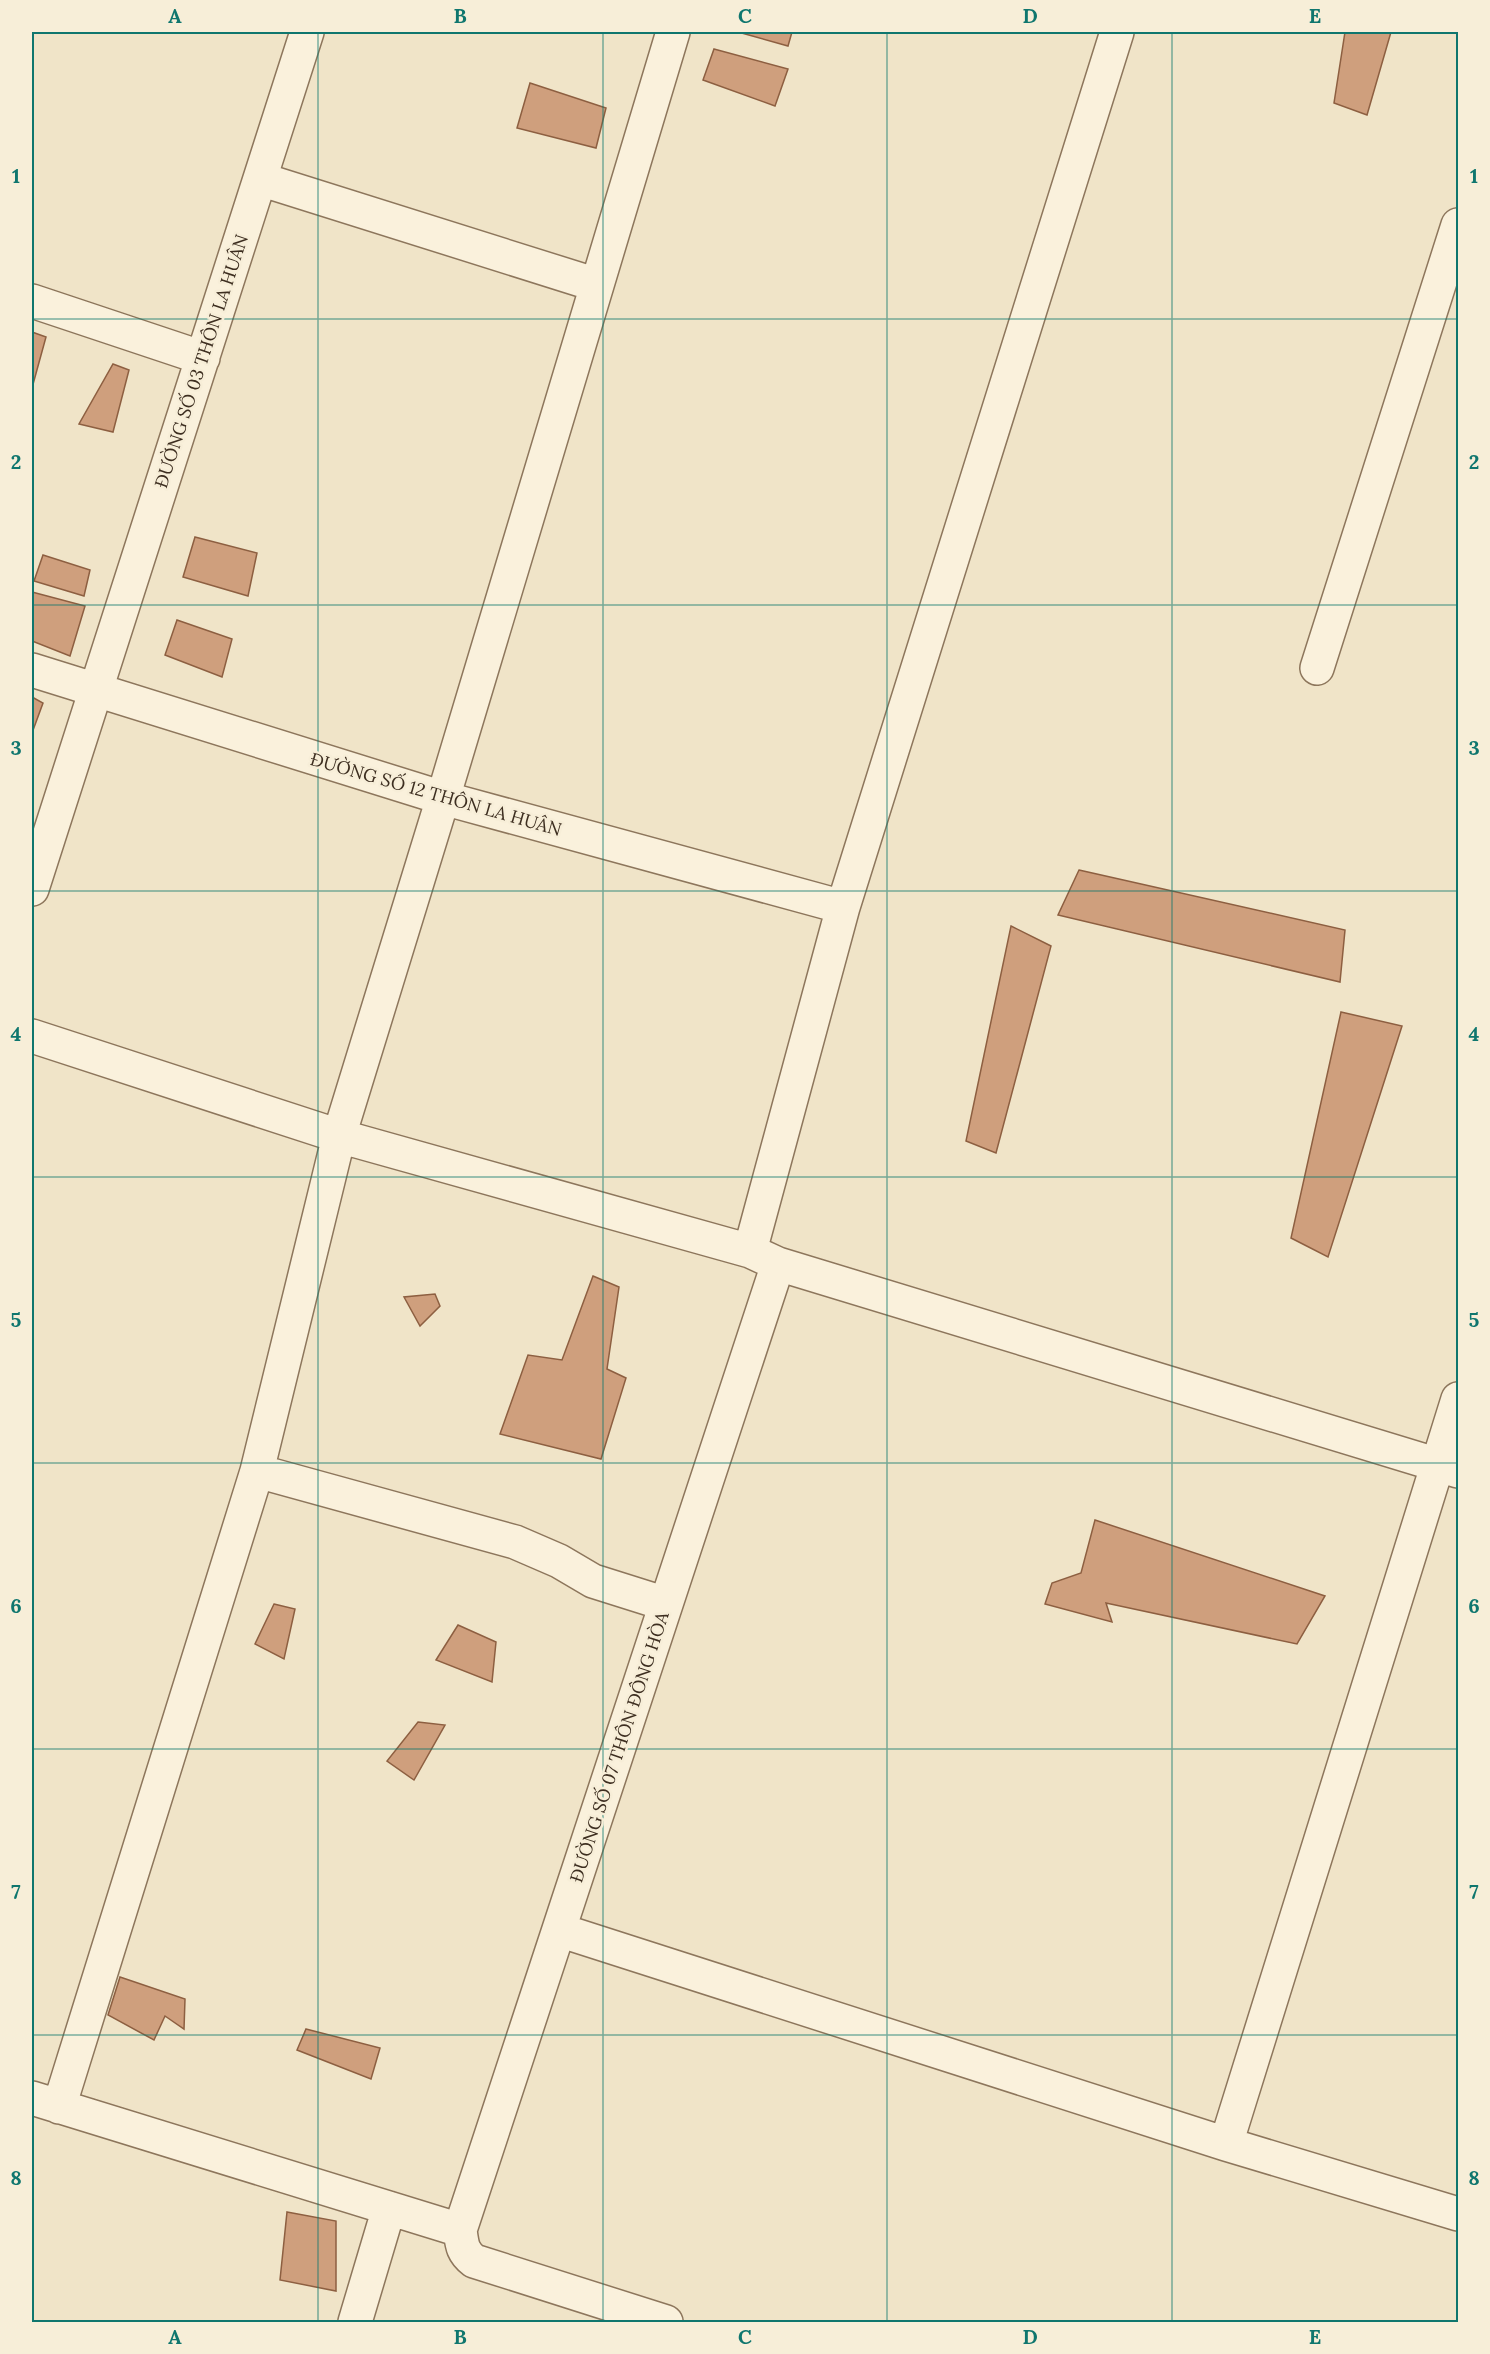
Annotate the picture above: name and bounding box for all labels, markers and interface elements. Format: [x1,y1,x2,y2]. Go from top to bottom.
text: A [168,3,182,28]
text: B [453,3,467,28]
text: C [738,3,752,28]
text: D [1022,3,1038,28]
text: E [1309,3,1321,28]
text: 1 [12,163,20,188]
text: 1 [1470,163,1478,188]
street label: ĐƯỜNG SỐ 03 THÔN LA HUÂN [149,231,253,491]
text: 2 [11,449,21,474]
text: 2 [1469,449,1479,474]
text: 3 [10,735,22,760]
text: 3 [1468,735,1480,760]
street label: ĐƯỜNG SỐ 12 THÔN LA HUÂN [308,747,564,841]
text: 4 [11,1021,22,1046]
text: 4 [1469,1021,1480,1046]
text: 5 [11,1307,22,1332]
text: 5 [1469,1307,1480,1332]
text: 6 [10,1593,22,1618]
text: 6 [1468,1593,1480,1618]
street label: ĐƯỜNG SỐ 07 THÔN ĐÔNG HÒA [564,1608,674,1885]
text: 7 [11,1879,21,1904]
text: 7 [1469,1879,1479,1904]
text: 8 [10,2165,22,2190]
text: 8 [1468,2165,1480,2190]
text: A [168,2324,182,2349]
text: B [453,2324,467,2349]
text: C [738,2324,752,2349]
text: D [1022,2324,1038,2349]
text: E [1309,2324,1321,2349]

